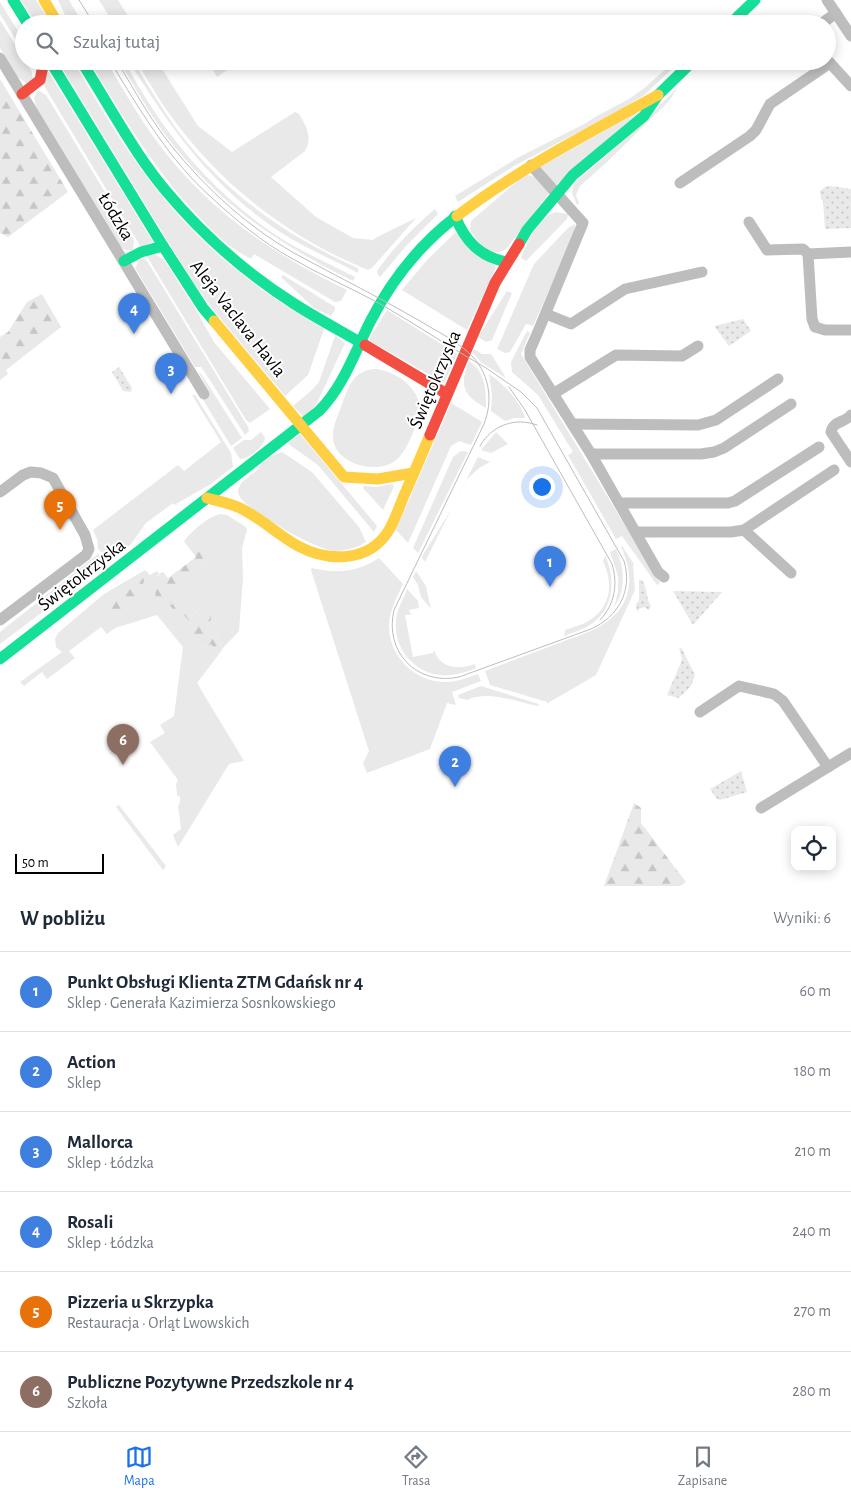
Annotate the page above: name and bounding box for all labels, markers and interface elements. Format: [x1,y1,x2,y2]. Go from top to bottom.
search box [15,15,836,70]
icon: search [33,29,61,57]
text: Szukaj tutaj [73,33,160,52]
street label: Łódzka [94,190,137,244]
street label: Aleja Vaclava Havla [186,257,289,381]
pin: 4 [118,293,150,334]
street label: Świętokrzyska [404,327,465,431]
pin: 3 [155,353,187,394]
your location [529,474,555,500]
pin: 5 [44,489,76,530]
street label: Świętokrzyska [34,534,129,615]
pin: 1 [534,546,566,587]
pin: 6 [107,724,139,765]
pin: 2 [439,746,471,787]
map controls [791,826,836,871]
button: locate [791,826,836,871]
scale bar [15,851,104,874]
text: 50 m [22,856,49,870]
text: W pobliżu [20,908,105,929]
text: Wyniki: 6 [773,910,831,926]
text: Punkt Obsługi Klienta ZTM Gdańsk nr 4 [67,973,363,992]
text: 1 [33,983,39,999]
text: 60 m [800,983,831,999]
text: Sklep · Generała Kazimierza Sosnkowskiego [67,995,336,1011]
text: Action [67,1053,116,1072]
text: 2 [32,1063,40,1079]
text: 180 m [794,1063,831,1079]
text: Sklep [67,1075,101,1091]
text: Mallorca [67,1133,133,1152]
text: 3 [33,1143,39,1159]
text: 210 m [794,1143,831,1159]
text: Sklep · Łódzka [67,1155,154,1171]
text: Rosali [67,1213,113,1232]
text: 4 [32,1223,40,1239]
text: 240 m [792,1223,831,1239]
text: Sklep · Łódzka [67,1235,154,1251]
text: Pizzeria u Skrzypka [67,1293,214,1312]
text: 5 [33,1303,39,1319]
text: 270 m [793,1303,831,1319]
text: Restauracja · Orląt Lwowskich [67,1315,249,1331]
text: Publiczne Pozytywne Przedszkole nr 4 [67,1373,354,1392]
text: 6 [32,1383,40,1399]
text: 280 m [792,1383,831,1399]
text: Szkoła [67,1395,108,1411]
tab: Mapa [124,1443,155,1490]
tab: Trasa [402,1443,430,1490]
tab: Zapisane [678,1443,727,1490]

